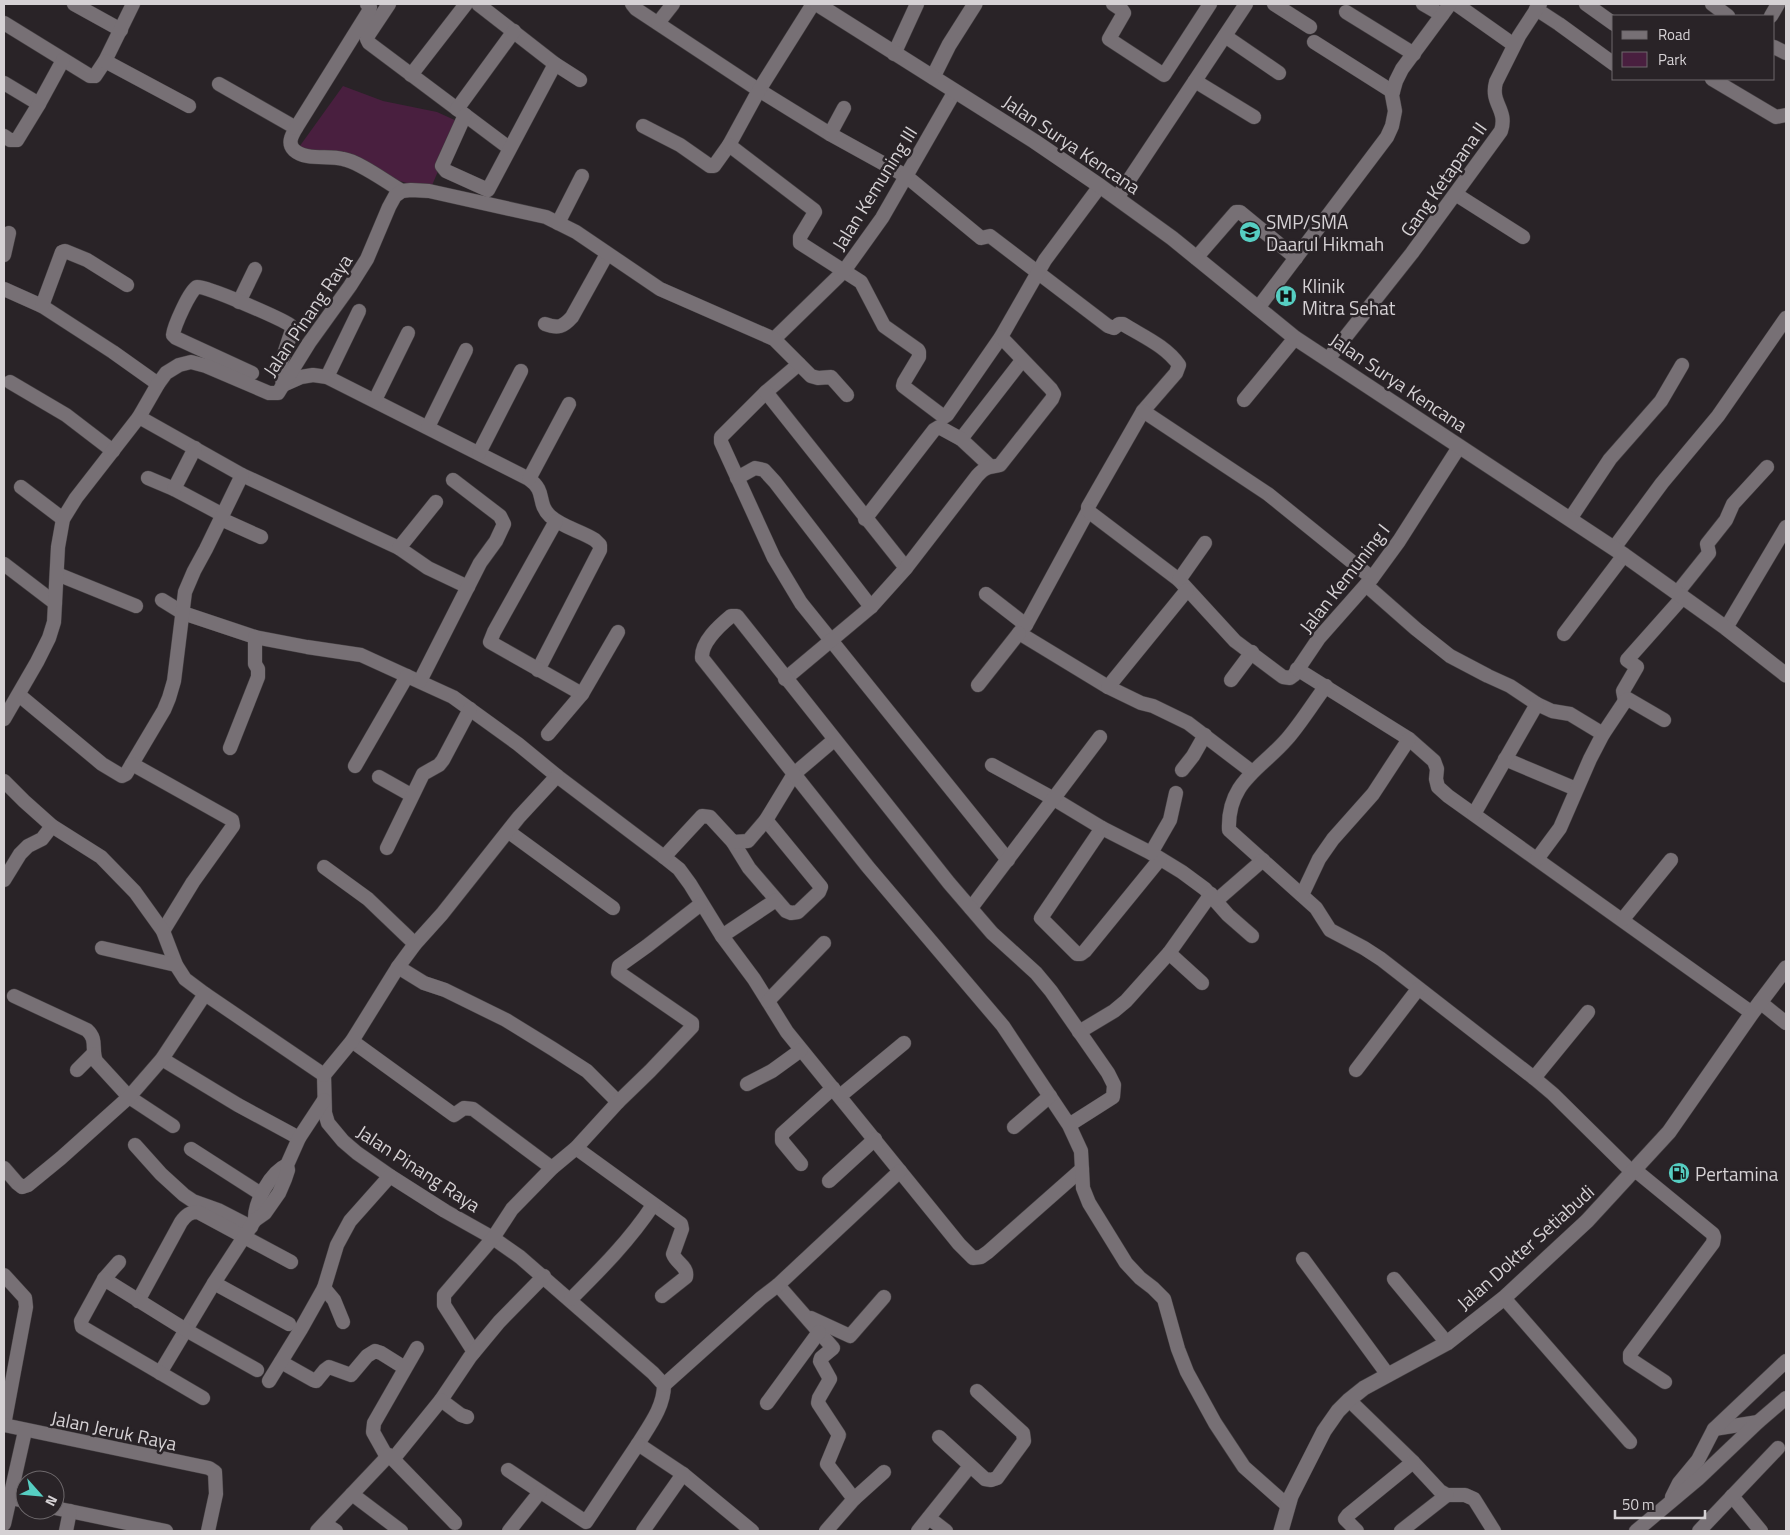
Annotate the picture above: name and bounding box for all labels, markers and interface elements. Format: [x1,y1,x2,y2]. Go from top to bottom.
legend [1612,15,1775,80]
text: Road [1658,23,1690,46]
text: Park [1658,48,1687,71]
street label: Jalan Surya Kencana [997,87,1147,201]
street label: Gang Ketapana II [1393,116,1493,242]
street label: Jalan Kemuning III [824,120,924,256]
place label: SMP/SMA Daarul Hikmah [1266,207,1384,258]
school or university icon: SMP/SMA Daarul Hikmah [1238,220,1262,244]
street label: Jalan Pinang Raya [255,248,359,382]
place label: Klinik Mitra Sehat [1302,271,1396,322]
hospital icon: Klinik Mitra Sehat [1274,284,1298,308]
street label: Jalan Surya Kencana [1324,325,1474,439]
street label: Jalan Kemuning I [1292,517,1396,639]
street label: Jalan Pinang Raya [351,1117,487,1219]
place label: Pertamina [1695,1159,1779,1188]
fuel station icon: Pertamina [1667,1161,1691,1185]
street label: Jalan Dokter Setiabudi [1450,1177,1600,1317]
street label: Jalan Jeruk Raya [48,1403,180,1458]
north arrow [15,1470,65,1520]
scale bar [1615,1488,1705,1520]
text: N [40,1492,64,1510]
text: 50 m [1622,1493,1655,1516]

